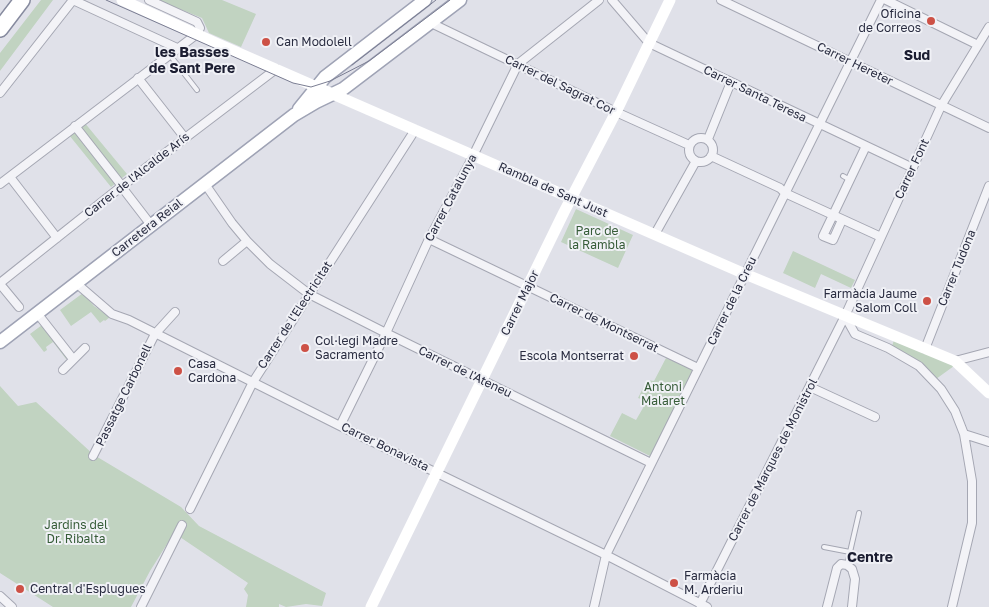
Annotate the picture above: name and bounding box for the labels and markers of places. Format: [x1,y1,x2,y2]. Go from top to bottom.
place label: Oficina de Correos [859,7,921,35]
marker: Oficina de Correos [925,15,937,27]
place label: Can Modolell [276,35,352,49]
marker: Can Modolell [260,36,272,48]
place label: Farmàcia Jaume Salom Coll [823,287,917,315]
marker: Farmàcia Jaume Salom Coll [921,295,933,307]
place label: Col·legi Madre Sacramento [315,334,398,362]
marker: Col·legi Madre Sacramento [299,342,311,354]
place label: Escola Montserrat [519,349,624,363]
marker: Escola Montserrat [628,350,640,362]
place label: Casa Cardona [188,357,236,385]
marker: Casa Cardona [172,365,184,377]
place label: Farmàcia M. Arderiu [684,569,743,597]
marker: Farmàcia M. Arderiu [668,577,680,589]
place label: Central d'Esplugues [30,582,145,596]
marker: Central d'Esplugues [14,583,26,595]

